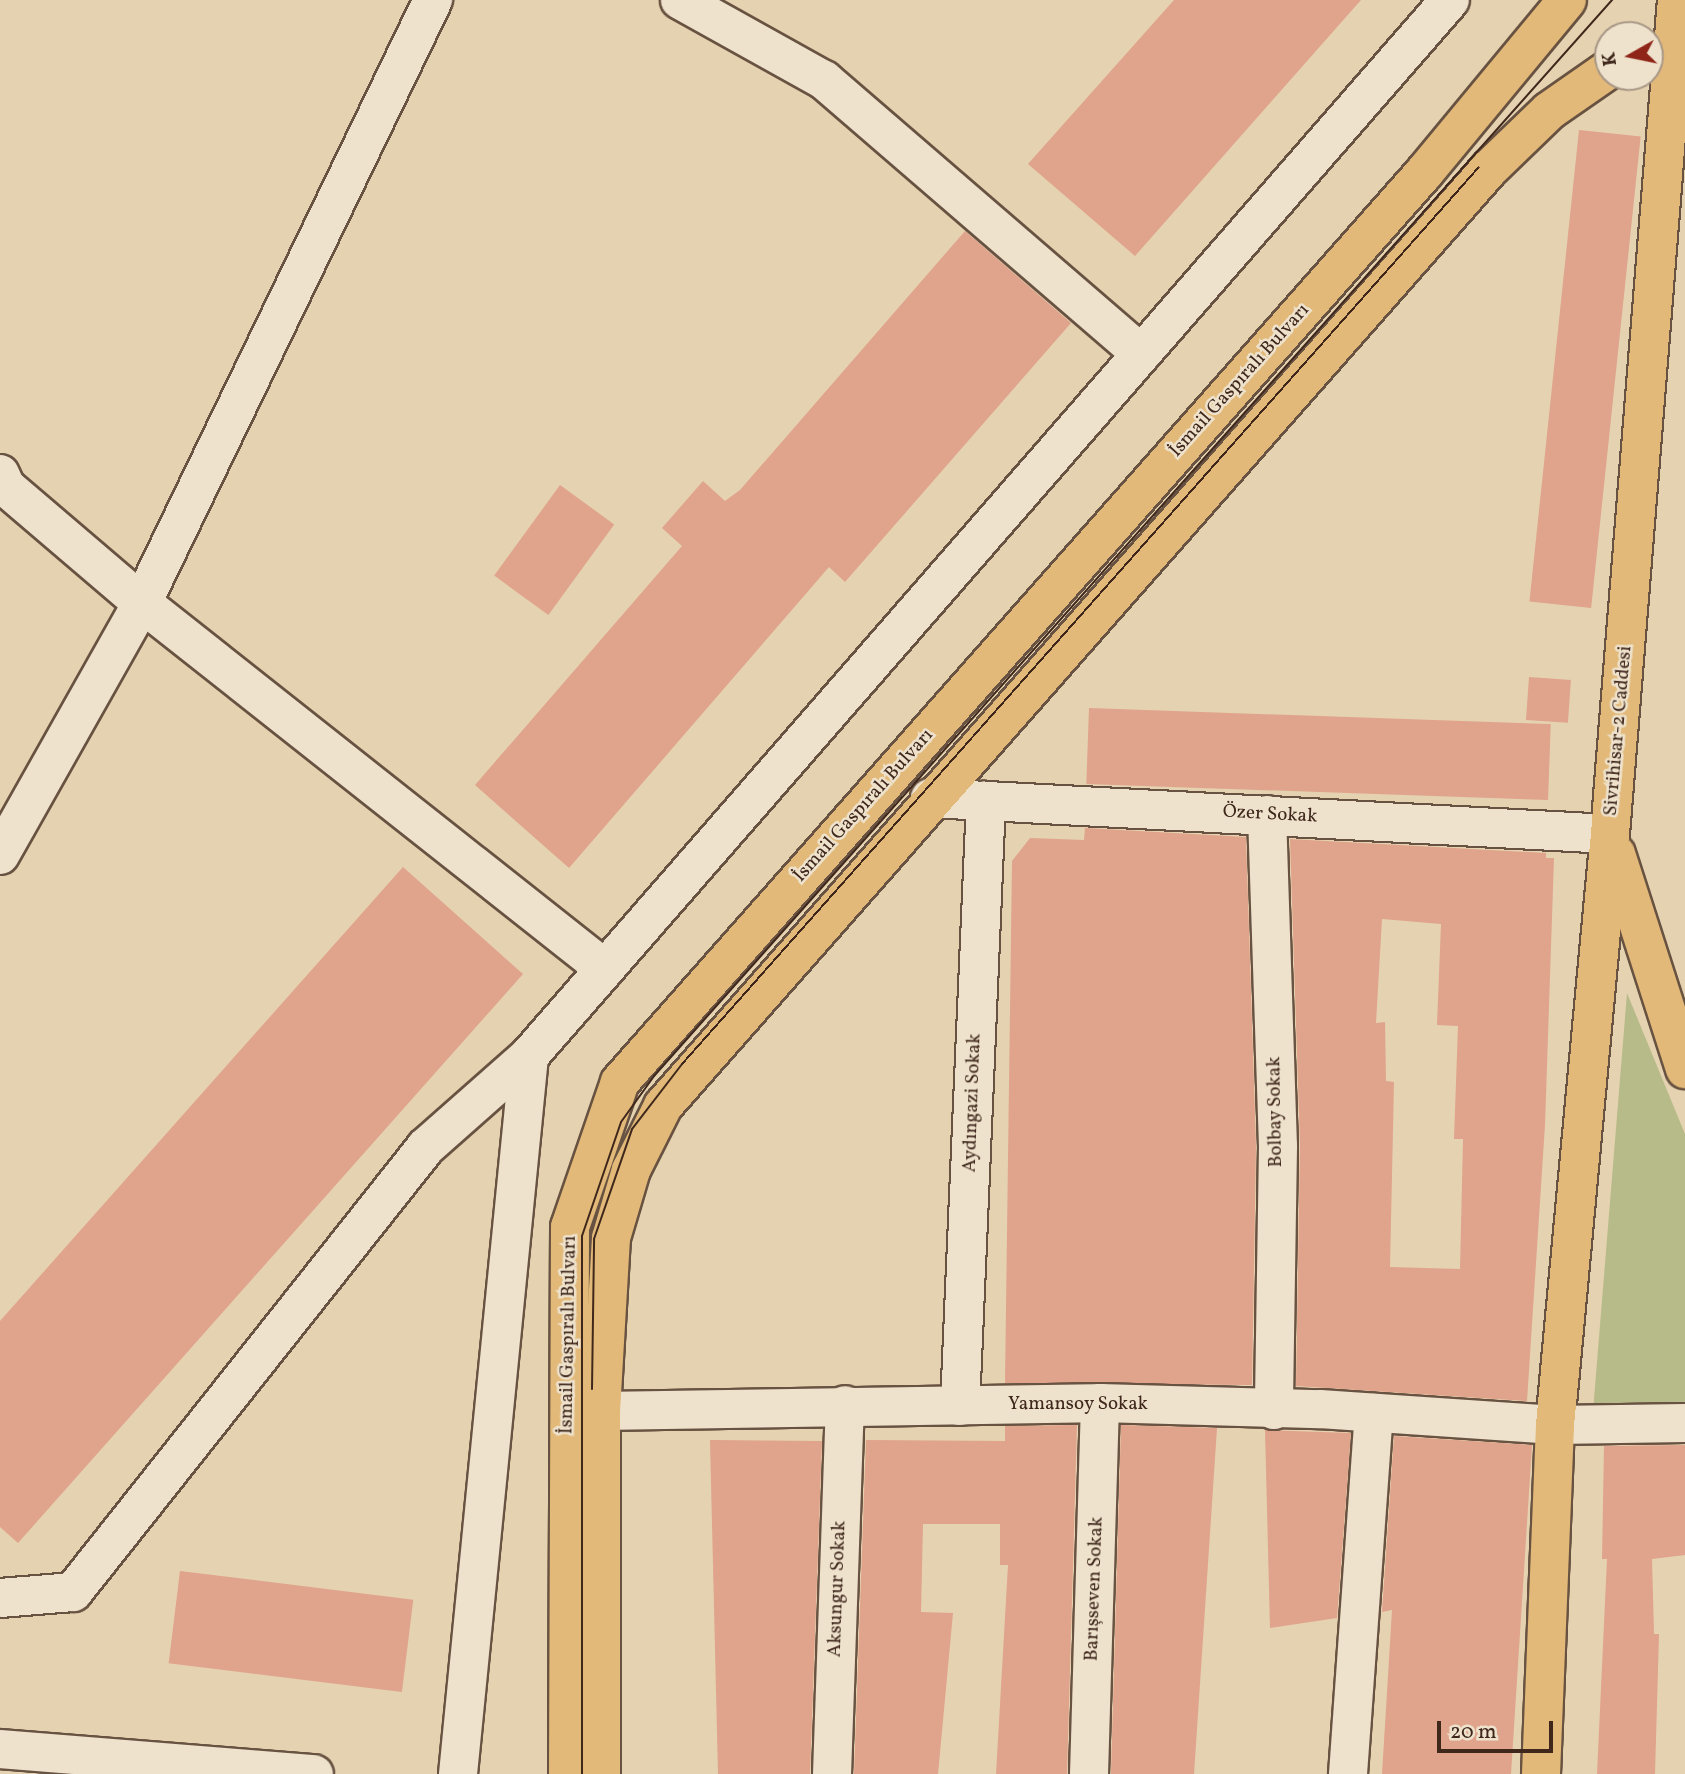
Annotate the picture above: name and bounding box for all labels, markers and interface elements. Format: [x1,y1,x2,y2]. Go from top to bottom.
north arrow [1594,21,1664,91]
text: K [1596,50,1624,68]
street label: İsmail Gaspıralı Bulvarı [1165,300,1315,462]
street label: Sivrihisar-2 Caddesi [1600,645,1638,817]
street label: İsmail Gaspıralı Bulvarı [789,725,939,887]
street label: Özer Sokak [1222,801,1318,829]
street label: Aydıngazi Sokak [959,1033,987,1173]
street label: Bolbay Sokak [1264,1056,1288,1168]
street label: İsmail Gaspıralı Bulvarı [556,1236,582,1434]
street label: Yamansoy Sokak [1008,1394,1148,1416]
street label: Barışseven Sokak [1081,1516,1109,1662]
street label: Aksungur Sokak [824,1520,852,1658]
scale bar [1440,1708,1556,1752]
text: 20 m [1450,1718,1496,1747]

